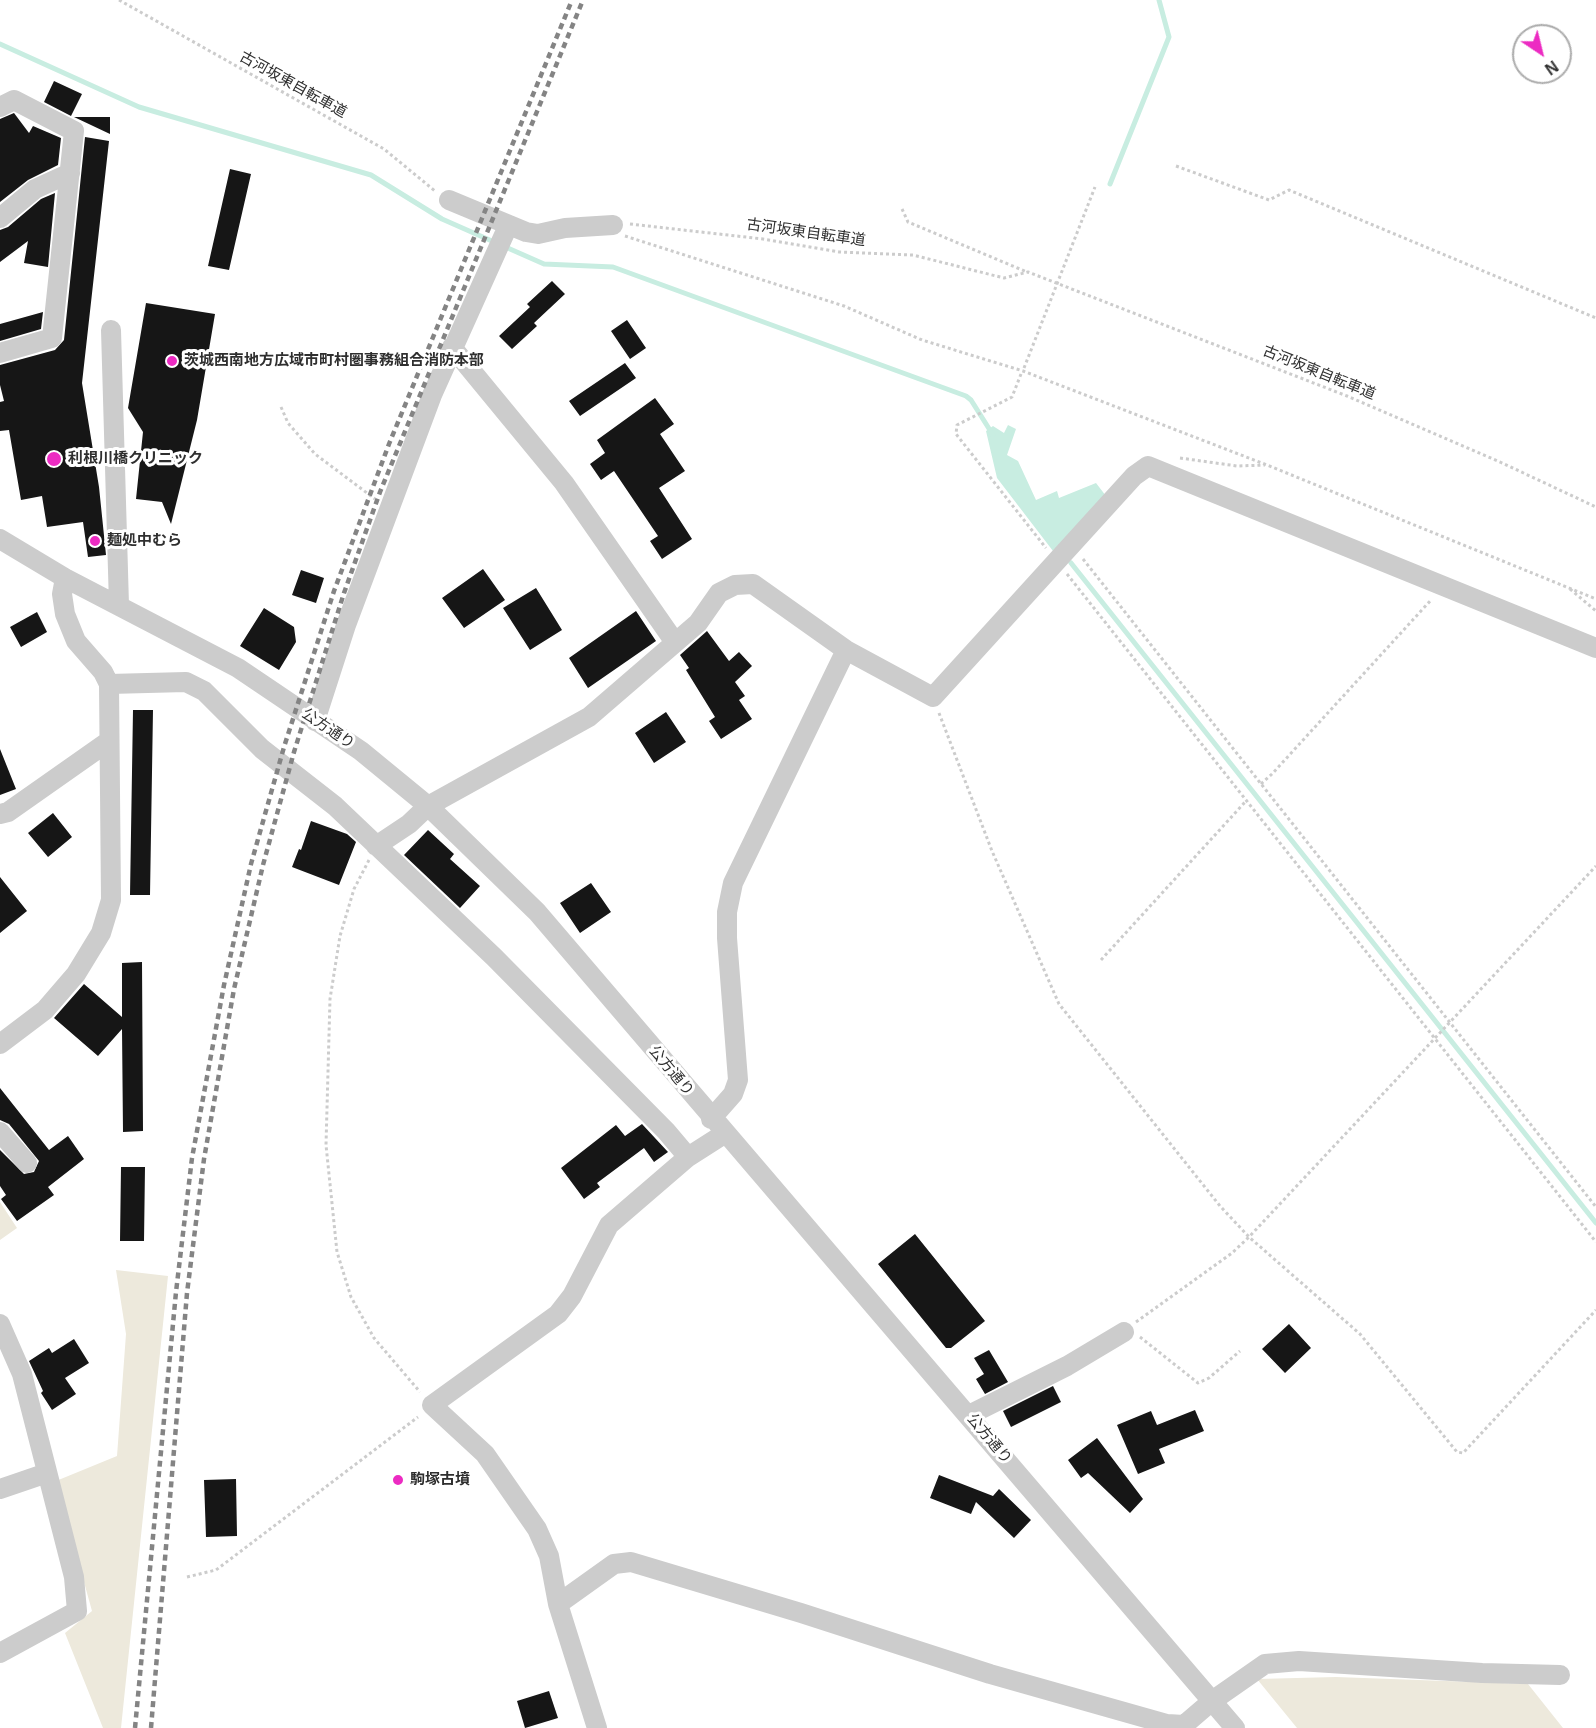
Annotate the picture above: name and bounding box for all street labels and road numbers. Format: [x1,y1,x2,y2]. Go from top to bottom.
street label: 古河坂東自転車道 [236,48,350,122]
street label: 古河坂東自転車道 [745,216,867,250]
street label: 古河坂東自転車道 [1260,342,1378,404]
street label: 公方通り [298,705,358,753]
street label: 公方通り [645,1042,697,1100]
street label: 公方通り [963,1410,1015,1468]

